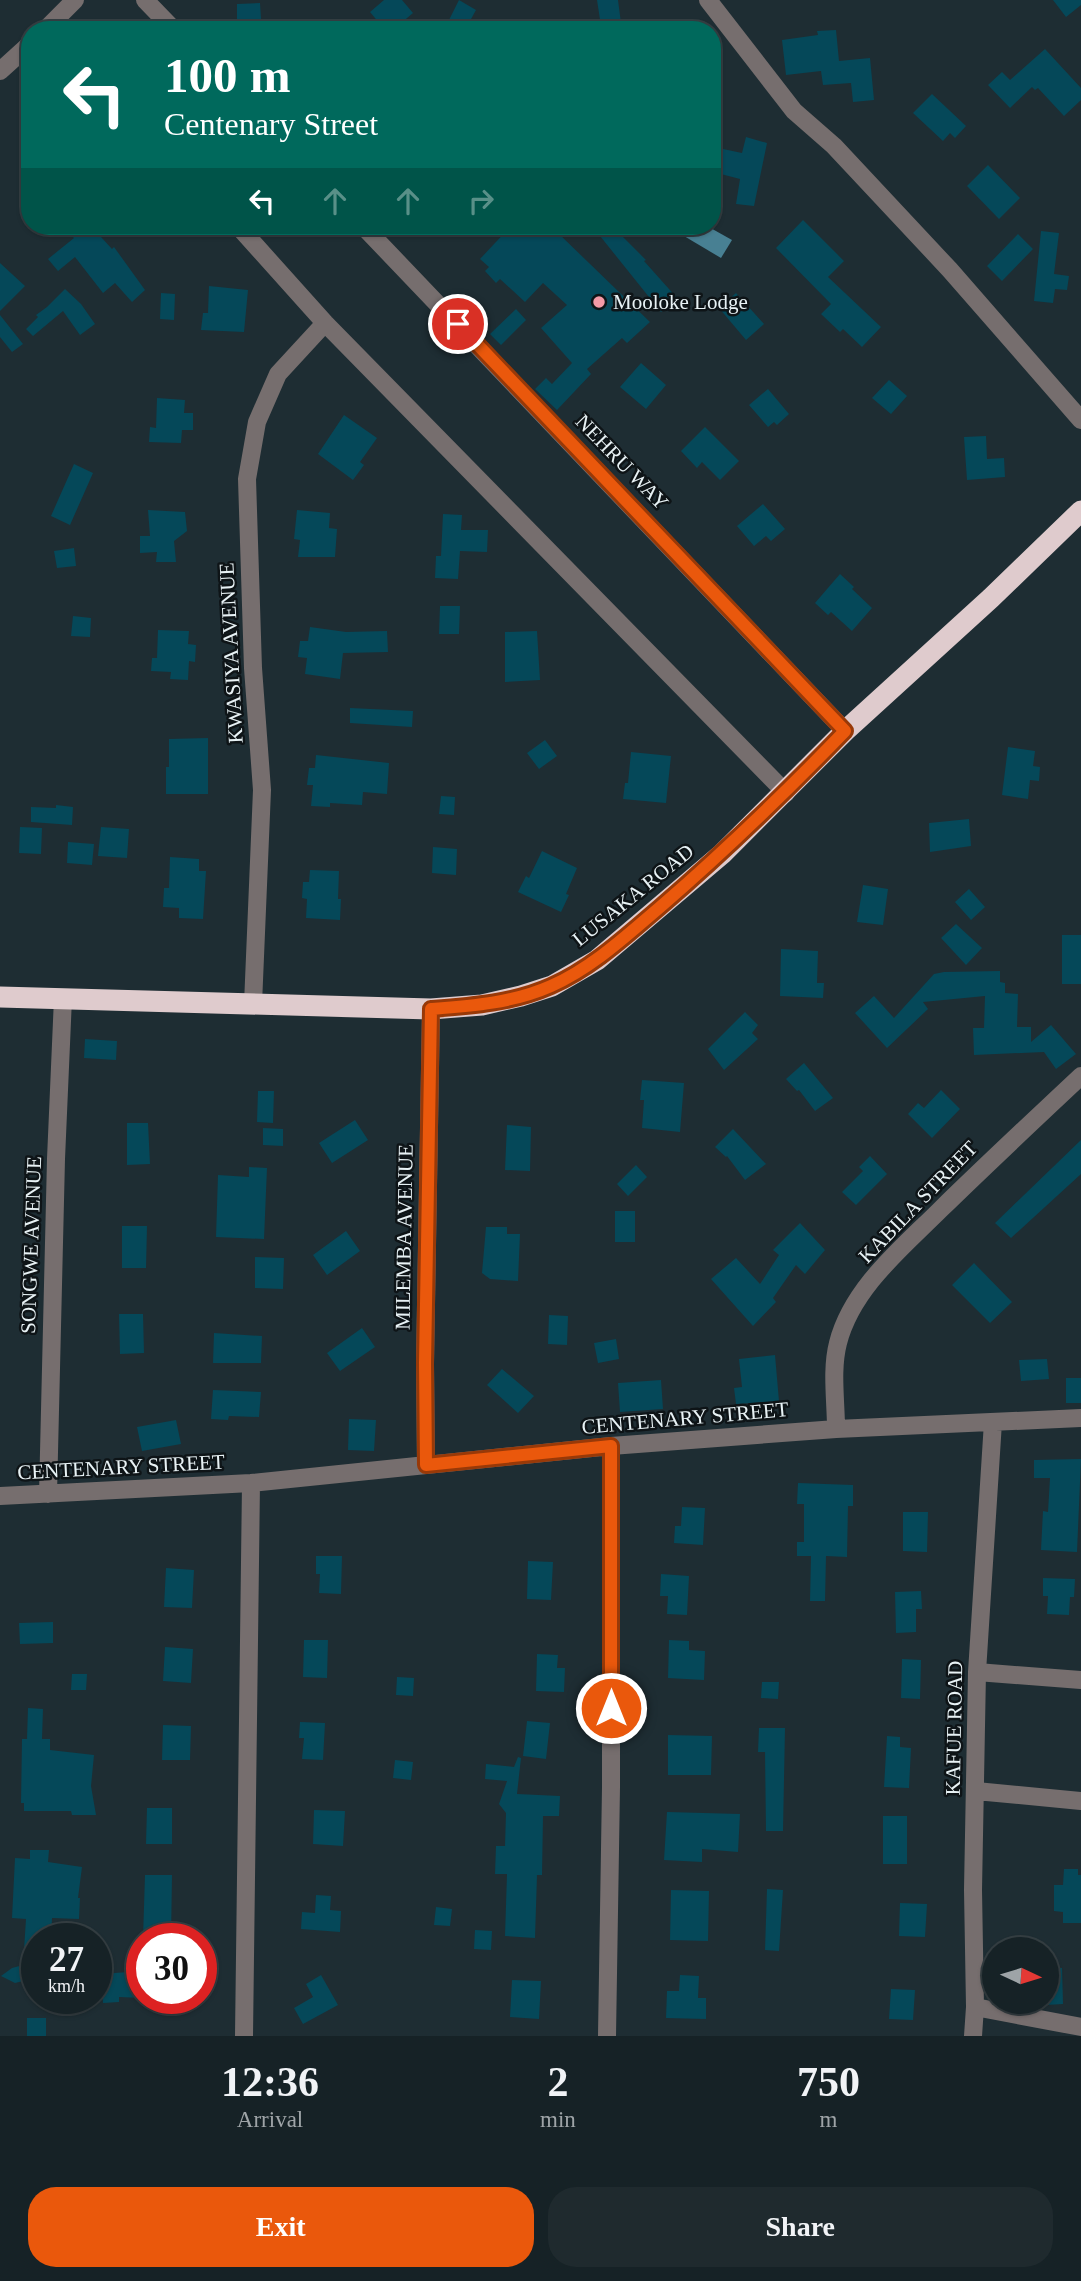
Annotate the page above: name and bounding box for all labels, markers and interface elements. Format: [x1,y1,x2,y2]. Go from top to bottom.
text: 100 m [164,48,291,103]
icon: left [49,49,140,140]
text: Centenary Street [164,106,378,142]
icon: left [243,182,281,220]
icon: ahead [316,182,354,220]
icon: ahead [389,182,427,220]
icon: right [462,182,500,220]
place label: Mooloke Lodge [613,290,748,314]
pin [428,294,488,354]
marker: Mooloke Lodge [591,294,607,310]
icon: arrive [439,305,477,343]
street label: NEHRU WAY [571,409,673,515]
street label: KWASIYA AVENUE [214,562,248,744]
street label: LUSAKA ROAD [568,839,698,951]
street label: KABILA STREET [854,1136,982,1268]
street label: MILEMBA AVENUE [390,1144,418,1330]
street label: SONGWE AVENUE [16,1156,46,1334]
street label: CENTENARY STREET [581,1397,790,1439]
street label: CENTENARY STREET [17,1450,225,1484]
street label: KAFUE ROAD [941,1660,967,1796]
position arrow [574,1671,648,1745]
speed limit sign: 30 [126,1923,217,2014]
north arrow [982,1937,1059,2014]
map controls [982,1937,1059,2014]
text: 27 [49,1940,84,1979]
text: km/h [48,1976,85,1996]
text: 12:36 [221,2059,319,2105]
text: 2 [547,2059,568,2105]
text: 750 [797,2059,860,2105]
text: Arrival [237,2107,303,2132]
text: min [540,2107,576,2132]
text: m [819,2107,837,2132]
button: Exit [28,2187,534,2267]
button: Share [548,2187,1053,2267]

